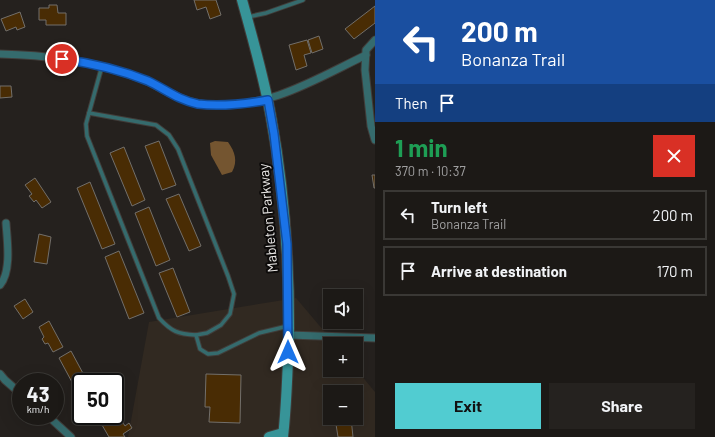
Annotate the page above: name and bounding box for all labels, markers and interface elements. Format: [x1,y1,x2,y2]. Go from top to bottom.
text: 200 m [461,14,538,48]
icon: left [395,16,447,68]
pin [45,42,79,76]
icon: arrive [51,48,73,70]
text: Bonanza Trail [461,48,565,70]
icon: arrive [436,92,458,114]
text: Then [395,94,428,112]
text: 1 min [395,133,448,162]
button: close [653,135,695,177]
street label: Mableton Parkway [254,162,281,273]
text: 370 m · 10:37 [395,163,466,179]
text: Turn left [431,198,487,216]
icon: left [397,204,419,226]
text: 200 m [653,206,693,224]
text: Bonanza Trail [431,216,506,232]
icon: arrive [397,260,419,282]
text: Arrive at destination [431,262,567,280]
text: 170 m [657,262,693,280]
map controls [323,289,363,425]
button: sound [323,289,363,329]
position arrow [267,331,309,373]
button: + [323,337,363,377]
speed limit sign: 50 [72,373,124,425]
text: 43 [27,382,49,406]
button: Exit [395,383,541,429]
button: Share [549,383,695,429]
button: − [323,385,363,425]
text: km/h [27,403,49,415]

